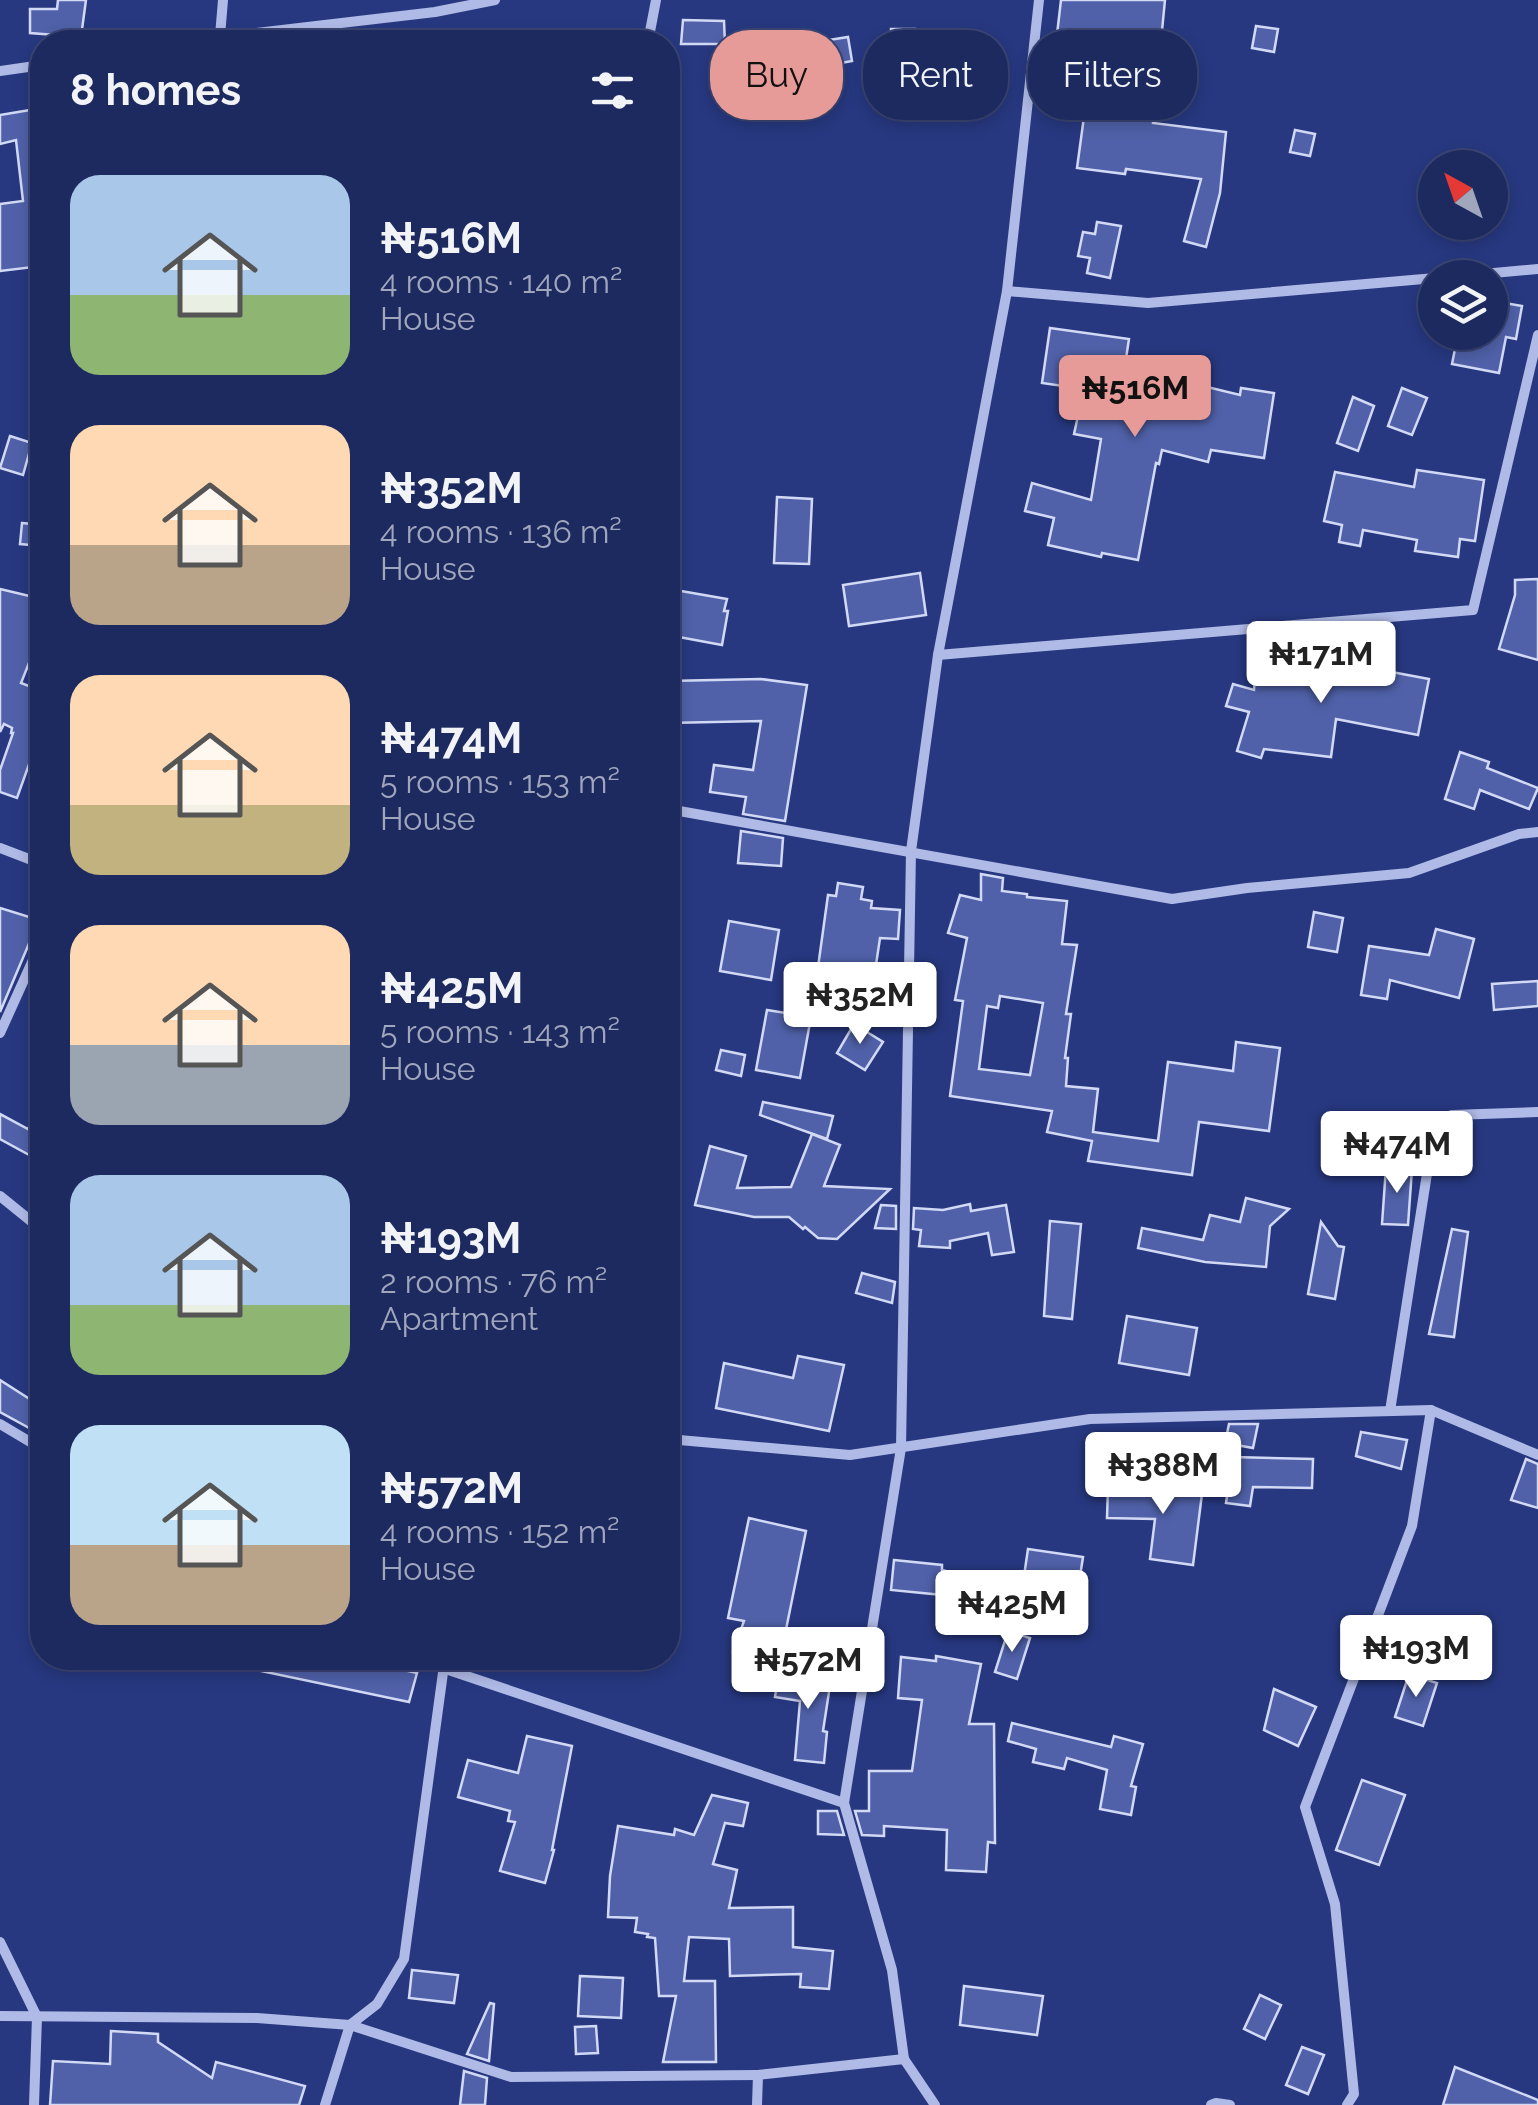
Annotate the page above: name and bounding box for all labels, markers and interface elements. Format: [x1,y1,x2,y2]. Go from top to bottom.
chip: Buy [710,30,843,120]
chip: Rent [863,30,1008,120]
chip: Filters [1028,30,1197,120]
icon: filters [585,63,640,118]
text: 8 homes [70,66,241,115]
north arrow [1418,150,1508,240]
map controls [1418,150,1508,350]
text: ₦516M [380,214,522,263]
icon: home [150,215,270,335]
button: layers [1418,260,1508,350]
text: 4 rooms · 140 m² [380,263,622,300]
text: House [380,300,476,337]
pin: ₦516M [1065,355,1205,440]
text: ₦516M [1081,369,1189,406]
text: ₦352M [380,464,523,513]
icon: home [150,465,270,585]
text: 4 rooms · 136 m² [380,513,622,550]
text: House [380,550,476,587]
pin: ₦171M [1251,621,1391,706]
text: ₦171M [1269,635,1373,672]
text: ₦474M [380,714,522,763]
icon: home [150,715,270,835]
text: 5 rooms · 153 m² [380,763,620,800]
text: House [380,800,476,837]
pin: ₦352M [790,962,930,1047]
text: ₦425M [380,964,523,1013]
icon: home [150,965,270,1085]
text: ₦352M [806,976,914,1013]
text: 5 rooms · 143 m² [380,1013,620,1050]
text: House [380,1050,476,1087]
pin: ₦474M [1327,1111,1467,1196]
text: ₦474M [1343,1125,1451,1162]
text: ₦193M [380,1214,521,1263]
icon: home [150,1215,270,1335]
text: 2 rooms · 76 m² [380,1263,607,1300]
text: Apartment [380,1300,538,1337]
pin: ₦388M [1093,1432,1233,1517]
text: ₦388M [1107,1446,1219,1483]
text: ₦572M [380,1464,523,1513]
icon: home [150,1465,270,1585]
text: 4 rooms · 152 m² [380,1513,619,1550]
text: House [380,1550,476,1587]
pin: ₦425M [942,1570,1082,1655]
text: ₦425M [957,1584,1067,1621]
pin: ₦193M [1346,1615,1486,1700]
pin: ₦572M [738,1627,878,1712]
text: ₦193M [1362,1629,1470,1666]
text: ₦572M [754,1641,862,1678]

